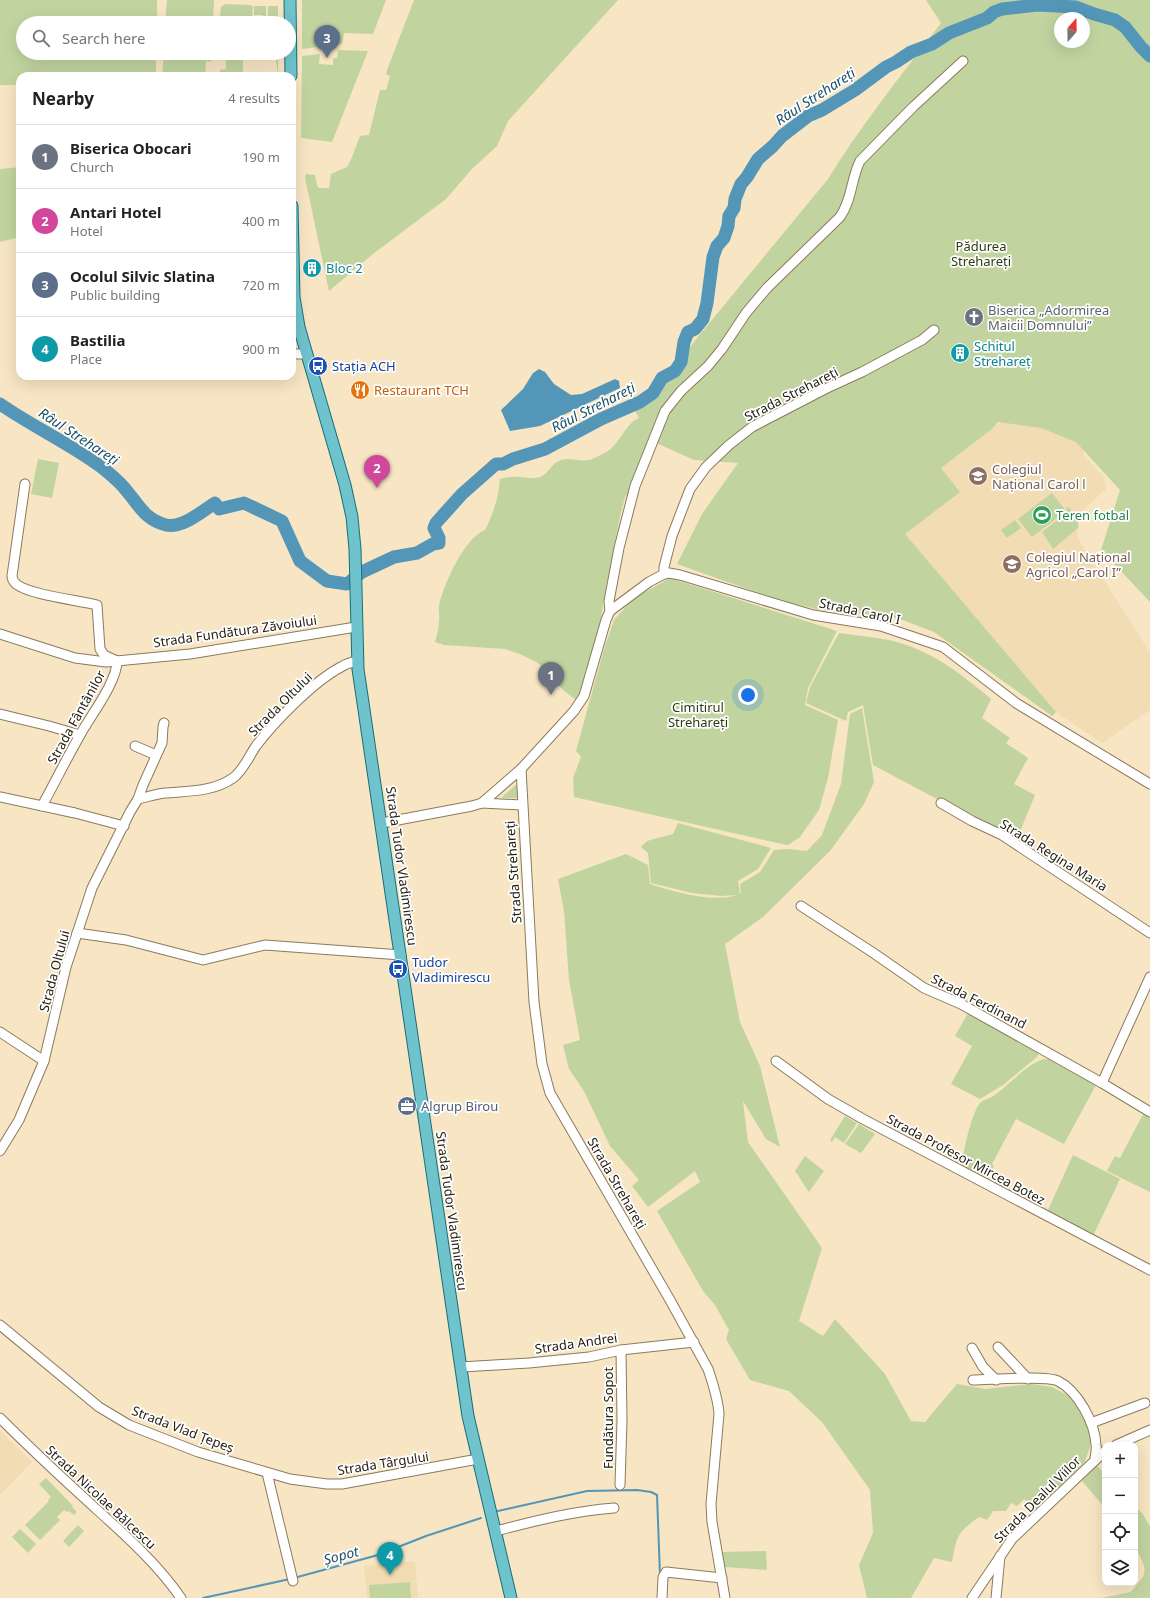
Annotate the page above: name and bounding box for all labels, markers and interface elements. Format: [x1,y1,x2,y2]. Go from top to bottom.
north arrow [1054,12,1090,48]
search box [16,16,296,60]
pin: 3 [314,25,340,58]
icon: search [30,27,52,49]
text: Search here [62,28,145,48]
water label: Râul Strehareți [771,63,859,129]
text: Nearby [32,87,94,110]
text: 4 results [228,89,280,107]
text: Biserica Obocari [70,138,191,158]
text: 1 [41,148,49,166]
text: 190 m [242,148,280,166]
text: Church [70,158,114,176]
text: Antari Hotel [70,202,162,222]
text: 2 [41,212,49,230]
text: 400 m [242,212,280,230]
text: Hotel [70,222,103,240]
park label: Pădurea Strehareți [951,237,1011,270]
building icon: Bloc 2 [301,257,323,279]
place label: Bloc 2 [326,259,363,277]
text: Ocolul Silvic Slatina [70,266,215,286]
text: 3 [41,276,49,294]
text: 720 m [242,276,280,294]
text: Public building [70,286,160,304]
place label: Biserica „Adormirea Maicii Domnului” [988,301,1109,334]
church icon: Biserica „Adormirea Maicii Domnului” [963,306,985,328]
text: Bastilia [70,330,125,350]
place label: Schitul Strehareț [974,337,1031,370]
text: 4 [41,340,49,358]
text: 900 m [242,340,280,358]
building icon: Schitul Strehareț [949,342,971,364]
text: Place [70,350,102,368]
bus stop icon: Stația ACH [307,355,329,377]
place label: Stația ACH [332,357,396,375]
street label: Strada Strehareți [741,363,841,425]
water label: Râul Strehareți [548,377,639,436]
restaurant icon: Restaurant TCH [349,379,371,401]
place label: Restaurant TCH [374,381,469,399]
water label: Râul Strehareți [35,403,123,469]
pin: 2 [364,455,390,488]
place label: Colegiul Național Carol l [992,460,1086,493]
school or university icon: Colegiul Național Carol l [967,465,989,487]
sports icon: Teren fotbal [1031,504,1053,526]
place label: Teren fotbal [1056,506,1129,524]
place label: Colegiul Național Agricol „Carol I” [1026,548,1131,581]
school or university icon: Colegiul Național Agricol „Carol I” [1001,553,1023,575]
street label: Strada Carol I [818,594,902,628]
street label: Strada Fundătura Zăvoiului [152,611,318,651]
pin: 1 [538,662,564,695]
street label: Strada Fântânilor [43,666,110,767]
street label: Strada Oltului [244,668,316,740]
your location [738,685,758,705]
park label: Cimitirul Strehareți [668,698,728,731]
street label: Strada Tudor Vladimirescu [382,785,422,947]
street label: Strada Regina Maria [997,815,1111,895]
street label: Strada Strehareți [500,820,526,924]
street label: Strada Oltului [34,928,74,1014]
place label: Tudor Vladimirescu [412,953,490,986]
bus stop icon: Tudor Vladimirescu [387,958,409,980]
street label: Strada Ferdinand [928,969,1030,1033]
office icon: Algrup Birou [396,1095,418,1117]
place label: Algrup Birou [421,1097,498,1115]
street label: Strada Profesor Mircea Botez [884,1109,1048,1209]
street label: Strada Tudor Vladimirescu [432,1130,472,1292]
street label: Strada Strehareți [583,1134,651,1232]
street label: Strada Andrei [534,1328,618,1358]
street label: Fundătura Sopot [599,1367,617,1469]
street label: Strada Vlad Țepeș [129,1401,237,1457]
street label: Strada Nicolae Bălcescu [42,1441,160,1553]
map controls [1102,1442,1138,1586]
button: + [1102,1442,1138,1478]
street label: Strada Târgului [336,1447,430,1479]
street label: Strada Dealul Viilor [990,1451,1085,1546]
button: − [1102,1478,1138,1514]
button: locate [1102,1514,1138,1550]
water label: Șopot [321,1541,362,1569]
pin: 4 [377,1542,403,1575]
button: layers [1102,1550,1138,1586]

